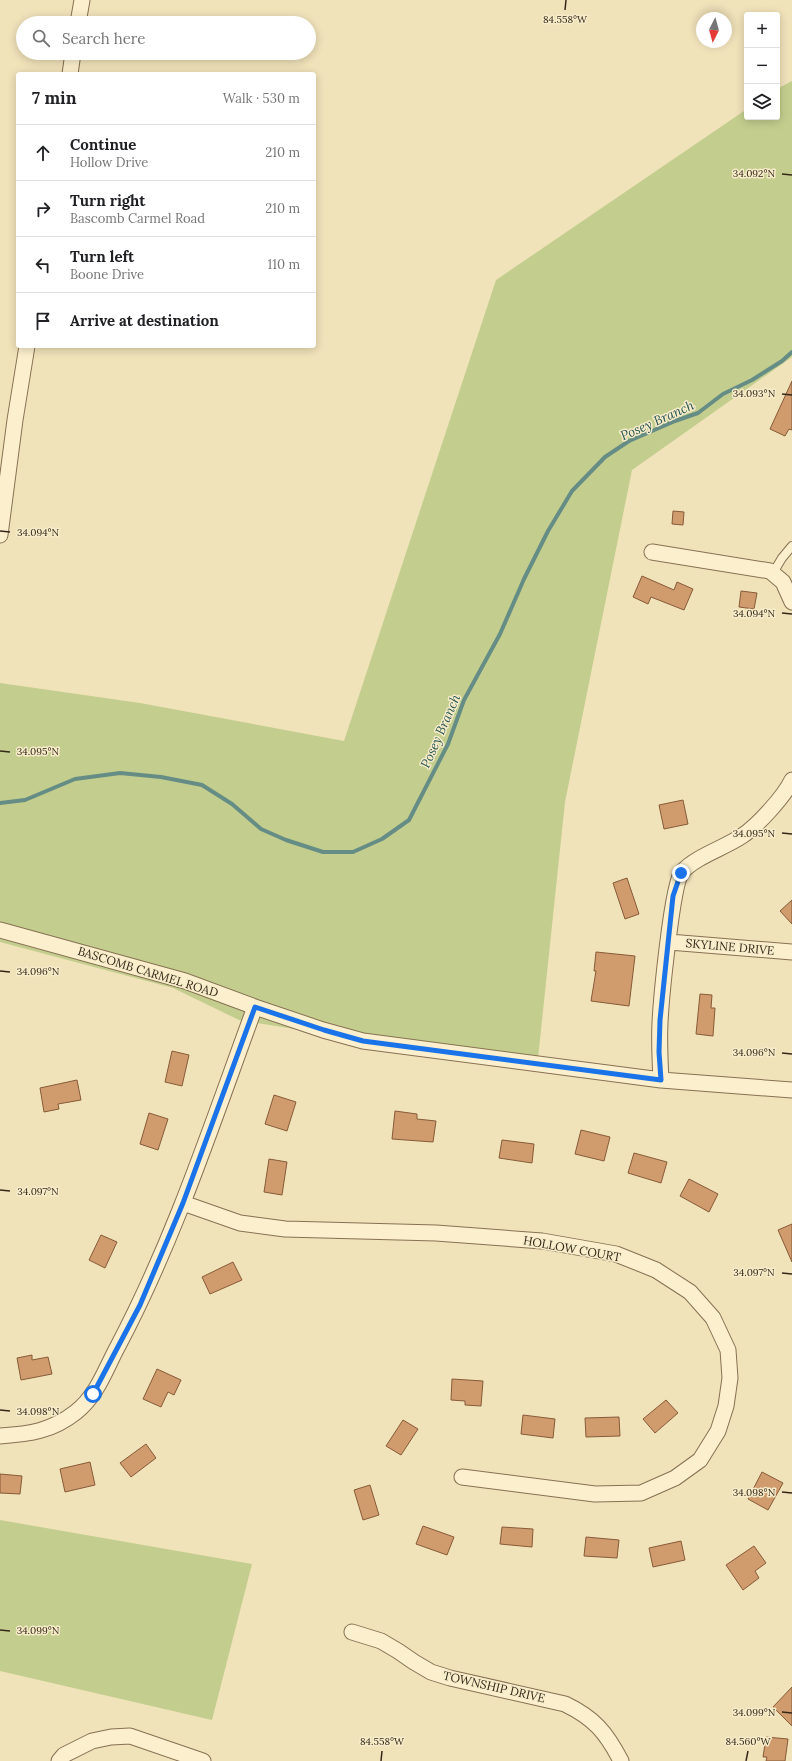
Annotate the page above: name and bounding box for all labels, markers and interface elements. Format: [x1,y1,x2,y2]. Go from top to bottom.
north arrow [696,12,732,48]
map controls [744,12,780,120]
button: + [744,12,780,48]
text: 84.558°W [543,13,588,26]
search box [16,16,316,60]
icon: search [30,27,52,49]
text: Search here [62,29,145,48]
button: − [744,48,780,84]
button: layers [744,84,780,120]
text: 7 min [32,87,77,109]
text: Walk · 530 m [223,90,300,107]
text: Continue [70,135,136,154]
icon: ahead [32,142,54,164]
text: 210 m [265,144,300,161]
text: Hollow Drive [70,154,148,171]
text: 34.092°N [733,167,776,180]
text: Turn right [70,191,146,210]
icon: right [32,198,54,220]
text: 210 m [265,200,300,217]
text: Bascomb Carmel Road [70,210,205,227]
text: Turn left [70,247,134,266]
icon: left [32,254,54,276]
text: 110 m [267,256,300,273]
text: Boone Drive [70,266,144,283]
icon: arrive [32,310,54,332]
text: Arrive at destination [70,311,219,330]
text: 34.093°N [733,387,776,400]
water label: Posey Branch [618,396,697,444]
text: 34.094°N [17,526,60,539]
text: 34.094°N [733,607,776,620]
water label: Posey Branch [417,691,464,771]
text: 34.095°N [17,745,60,758]
text: 34.095°N [733,827,776,840]
route end [672,864,690,882]
street label: SKYLINE DRIVE [685,935,775,958]
street label: BASCOMB CARMEL ROAD [76,943,220,1000]
text: 34.096°N [17,965,60,978]
text: 34.096°N [733,1046,776,1059]
text: 34.097°N [17,1185,59,1198]
street label: HOLLOW COURT [522,1233,622,1265]
text: 34.097°N [733,1266,775,1279]
route start [84,1385,102,1403]
text: 34.098°N [17,1405,60,1418]
text: 34.098°N [733,1486,776,1499]
text: 34.099°N [17,1624,60,1637]
street label: TOWNSHIP DRIVE [442,1667,547,1706]
text: 34.099°N [733,1706,776,1719]
text: 84.558°W [360,1735,405,1748]
text: 84.560°W [726,1735,772,1748]

